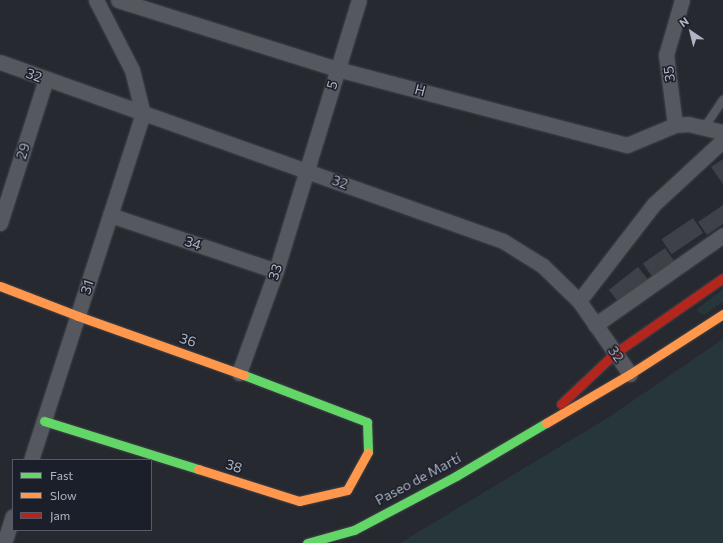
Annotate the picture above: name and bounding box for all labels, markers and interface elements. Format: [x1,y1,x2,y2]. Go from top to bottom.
north arrow [671,12,711,52]
text: N [677,14,691,29]
street label: 32 [24,64,44,86]
street label: 35 [660,65,678,83]
street label: 5 [323,79,341,91]
street label: H [413,81,427,99]
street label: 29 [13,141,33,161]
street label: 32 [330,171,350,193]
street label: 34 [183,232,203,254]
street label: 33 [265,262,285,282]
street label: 31 [77,278,97,296]
street label: 36 [177,329,199,351]
street label: 32 [605,343,627,365]
street label: Paseo de Martí [372,449,464,509]
street label: 38 [224,456,244,476]
legend [12,459,152,531]
text: Fast [50,468,73,482]
text: Slow [50,488,77,502]
text: Jam [50,508,70,522]

